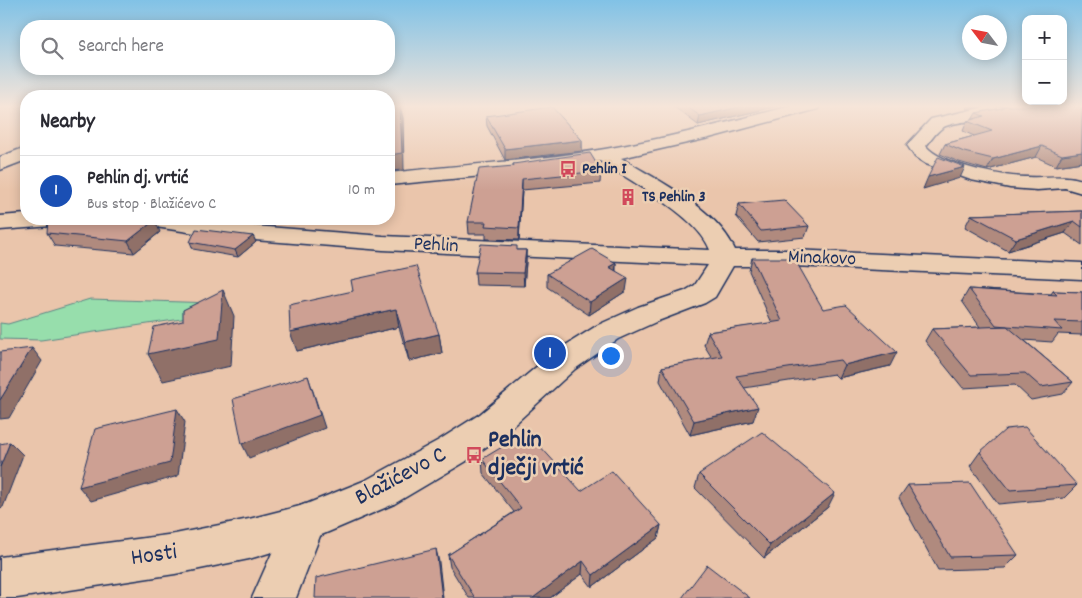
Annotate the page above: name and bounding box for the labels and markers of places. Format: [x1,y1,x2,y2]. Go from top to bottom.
place label: Pehlin I [582,158,627,181]
bus stop icon: Pehlin I [558,159,578,179]
place label: TS Pehlin 3 [642,186,706,209]
building icon: TS Pehlin 3 [618,187,638,207]
pin: 1 [534,334,566,372]
place label: Pehlin dječji vrtić [488,424,584,486]
bus stop icon: Pehlin dječji vrtić [464,445,484,465]

